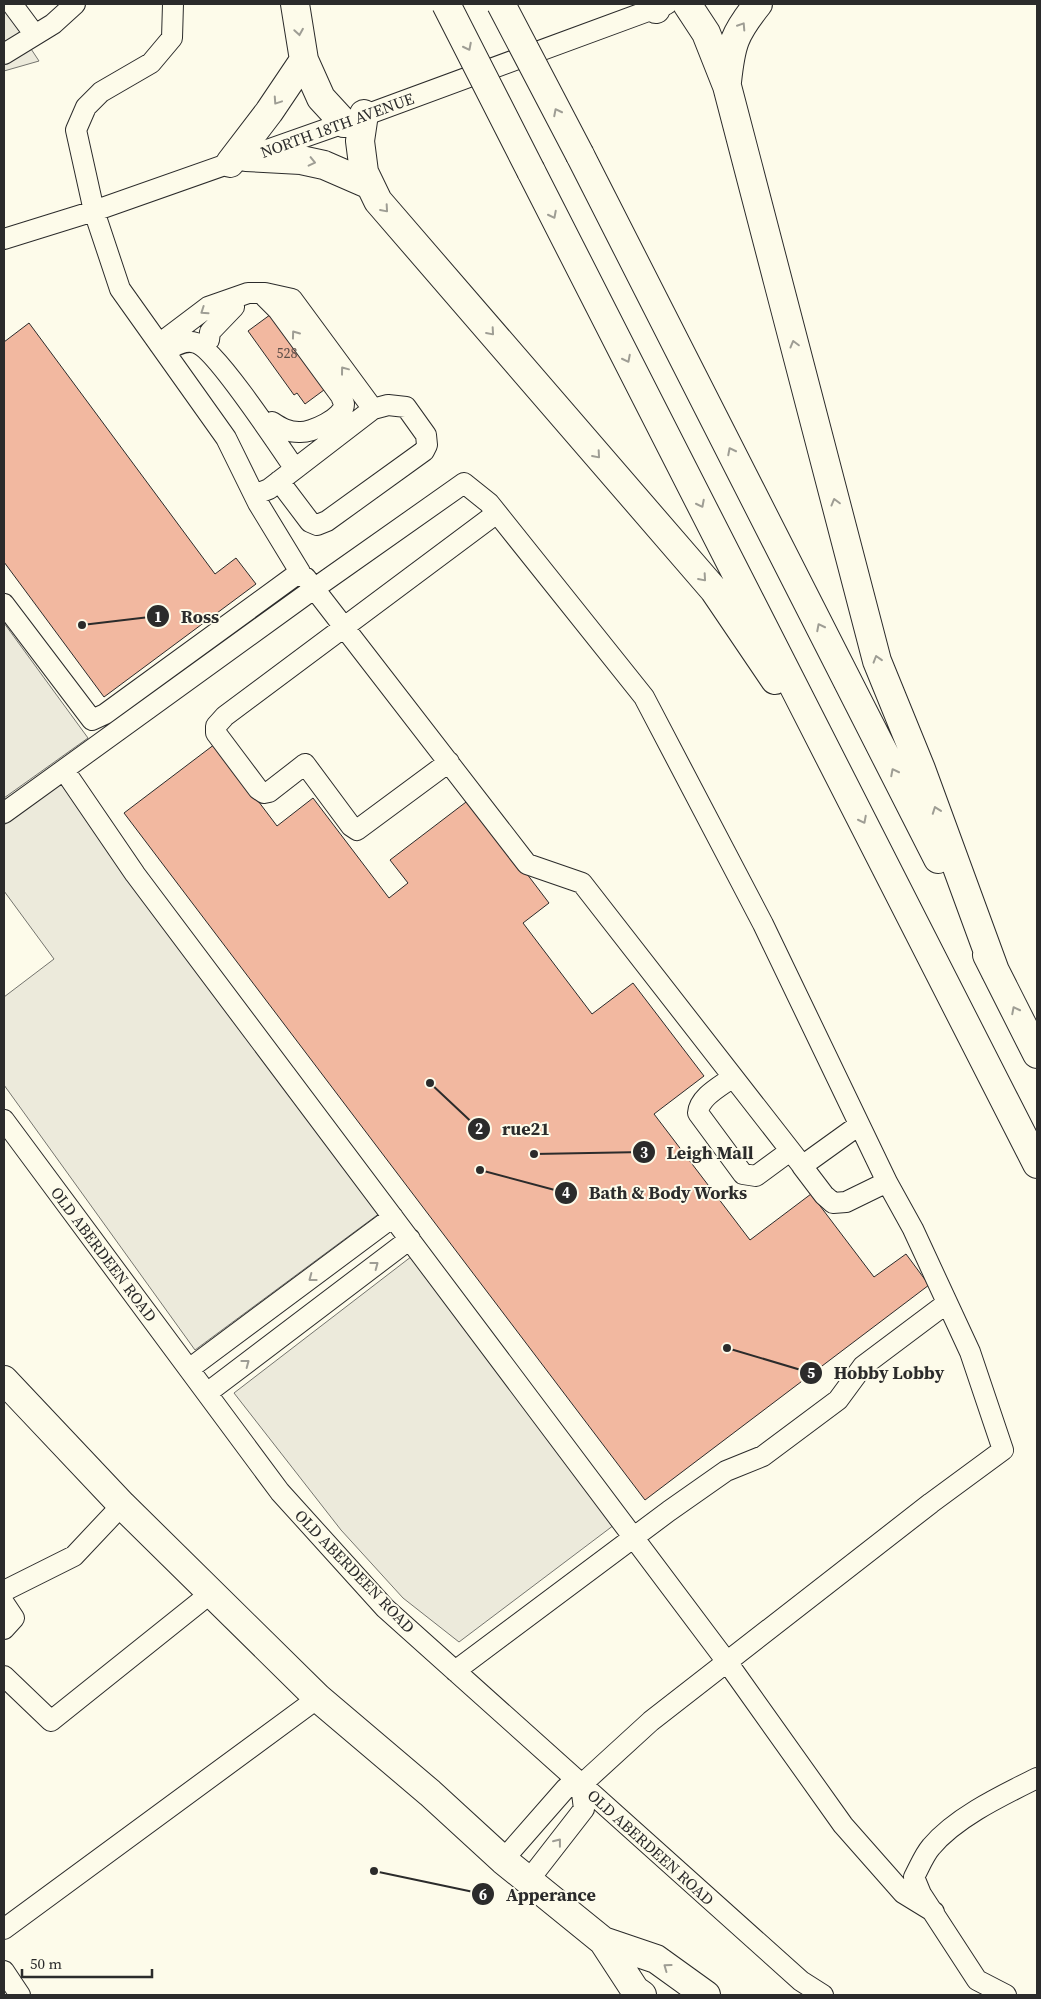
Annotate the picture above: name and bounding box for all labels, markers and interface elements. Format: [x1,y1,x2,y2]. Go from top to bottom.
one-way arrow [735,23,745,32]
one-way arrow [294,28,304,36]
one-way arrow [462,42,472,51]
street label: NORTH 18TH AVENUE [257,87,417,163]
one-way arrow [274,95,283,105]
one-way arrow [554,108,564,117]
one-way arrow [307,156,316,167]
one-way arrow [379,203,388,212]
one-way arrow [547,210,557,219]
one-way arrow [200,305,210,314]
one-way arrow [486,326,494,335]
one-way arrow [292,331,300,340]
one-way arrow [789,340,800,349]
house number: 528 [277,343,298,363]
one-way arrow [621,354,631,363]
one-way arrow [341,366,350,375]
one-way arrow [727,447,737,456]
one-way arrow [592,449,600,458]
one-way arrow [830,497,841,506]
one-way arrow [695,499,705,508]
one-way arrow [698,573,707,582]
callout: Ross [145,600,229,633]
text: Ross [181,604,219,629]
text: 1 [154,606,162,627]
one-way arrow [816,623,826,632]
one-way arrow [872,655,882,663]
one-way arrow [890,768,900,777]
one-way arrow [932,806,942,815]
one-way arrow [857,815,867,824]
one-way arrow [1011,1007,1021,1016]
callout: rue21 [467,1113,560,1146]
text: rue21 [502,1116,550,1141]
text: 2 [475,1118,483,1139]
callout: Leigh Mall [631,1136,763,1169]
text: Leigh Mall [666,1140,754,1165]
text: 3 [640,1142,648,1163]
callout: Bath & Body Works [554,1177,758,1210]
text: Bath & Body Works [589,1180,747,1205]
street label: OLD ABERDEEN ROAD [46,1182,162,1326]
text: 4 [562,1182,570,1203]
one-way arrow [369,1262,379,1271]
one-way arrow [308,1272,318,1281]
callout: Hobby Lobby [798,1356,954,1389]
one-way arrow [240,1360,250,1369]
text: Hobby Lobby [834,1360,945,1385]
text: 5 [807,1362,815,1383]
street label: OLD ABERDEEN ROAD [290,1504,420,1638]
street label: OLD ABERDEEN ROAD [583,1784,719,1910]
one-way arrow [553,1839,561,1848]
callout: Apperance [471,1878,606,1911]
text: Apperance [506,1882,596,1907]
text: 6 [479,1884,487,1905]
scale bar [22,1946,152,1978]
text: 50 m [30,1953,62,1974]
one-way arrow [664,1964,673,1972]

